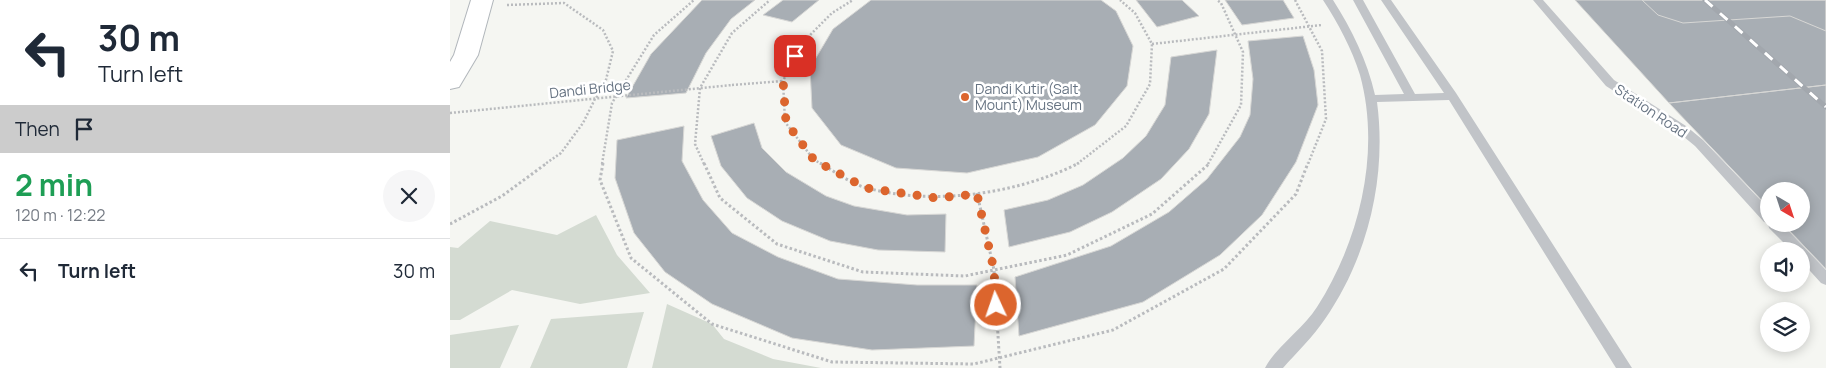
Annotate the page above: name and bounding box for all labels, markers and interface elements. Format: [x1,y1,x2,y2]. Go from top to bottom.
text: 30 m [98,14,180,62]
icon: left [15,20,80,85]
pin [774,35,816,77]
icon: arrive [781,42,809,70]
text: Turn left [98,59,183,89]
street label: Dandi Bridge [548,75,631,102]
place label: Dandi Kutir (Salt Mount) Museum [975,79,1082,114]
street label: Station Road [1611,79,1691,142]
marker: Dandi Kutir (Salt Mount) Museum [959,91,971,103]
icon: arrive [70,115,98,143]
text: Then [15,116,60,142]
text: 2 min [15,164,93,205]
button: close [383,170,435,222]
north arrow [1760,182,1810,232]
map controls [1760,182,1810,352]
text: 120 m · 12:22 [15,204,105,226]
button: sound [1760,242,1810,292]
icon: left [15,257,43,285]
text: Turn left [58,258,136,284]
text: 30 m [393,258,435,284]
position arrow [969,278,1021,330]
button: layers [1760,302,1810,352]

